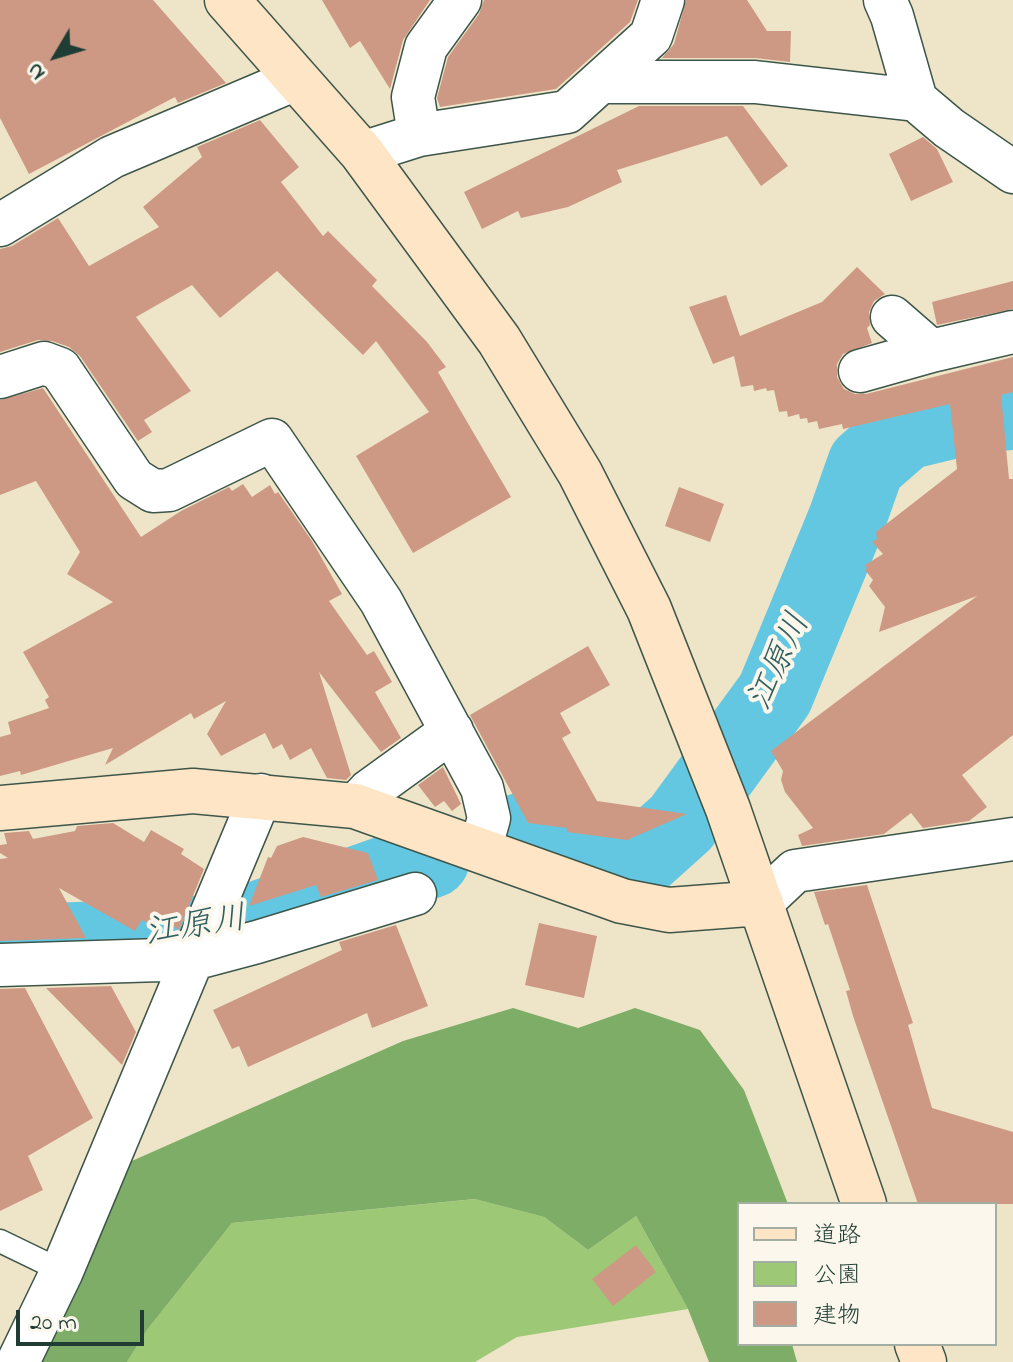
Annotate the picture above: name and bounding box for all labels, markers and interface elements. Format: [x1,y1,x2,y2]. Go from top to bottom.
north arrow [16,16,96,96]
text: N [20,55,54,86]
water label: 江原川 [742,608,822,718]
water label: 江原川 [142,901,250,957]
legend [737,1202,997,1346]
text: 道路 [813,1219,861,1254]
text: 公園 [813,1259,861,1294]
scale bar [20,1294,148,1344]
text: 建物 [813,1299,861,1334]
text: 20 m [30,1306,77,1341]

